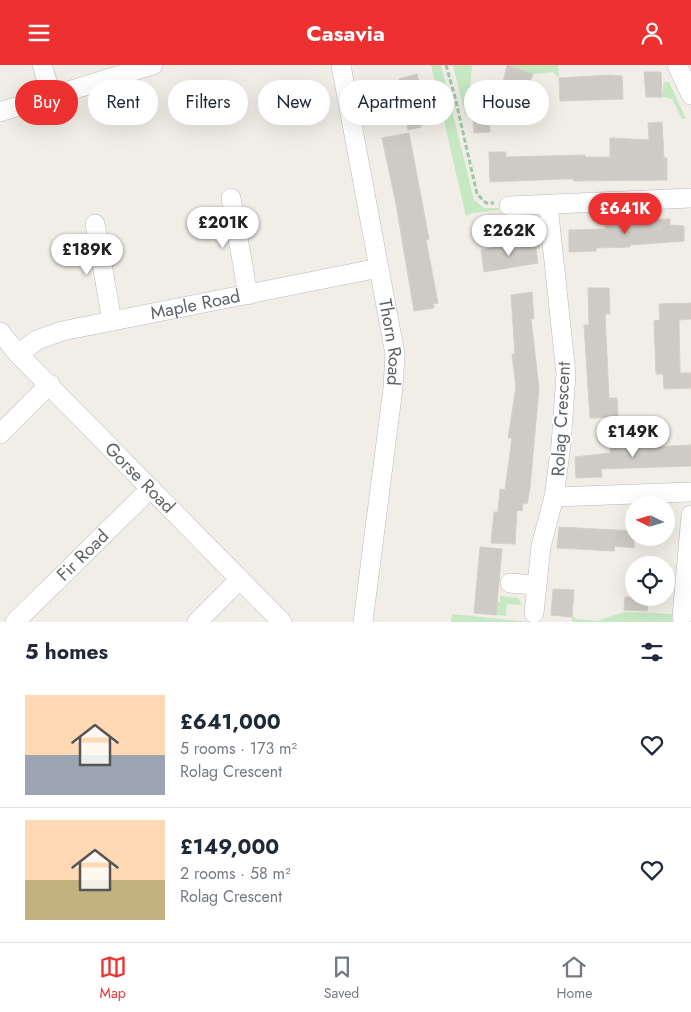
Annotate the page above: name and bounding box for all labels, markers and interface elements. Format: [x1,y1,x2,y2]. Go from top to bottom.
text: Casavia [306,17,385,49]
icon: menu [25,19,53,47]
icon: person [638,19,666,47]
chip: Buy [15,80,78,125]
chip: Rent [88,80,158,125]
chip: Filters [168,80,248,125]
chip: New [258,80,330,125]
chip: Apartment [340,80,454,125]
chip: House [464,80,549,125]
pin: £641K [590,193,660,235]
text: £641K [600,197,650,220]
pin: £201K [188,207,258,249]
text: £201K [198,211,248,234]
pin: £262K [474,215,544,257]
text: £262K [483,219,535,242]
pin: £189K [52,233,122,276]
text: £189K [62,238,112,261]
street label: Maple Road [148,283,242,326]
street label: Thorn Road [372,297,408,386]
street label: Rolag Crescent [545,360,577,477]
pin: £149K [598,415,668,458]
text: £149K [608,420,658,443]
street label: Gorse Road [99,436,181,519]
north arrow [625,496,675,546]
map controls [625,496,675,606]
street label: Fir Road [51,524,115,587]
button: locate [625,556,675,606]
text: 5 homes [25,637,108,667]
icon: filters [638,638,666,666]
text: £641,000 [180,707,281,737]
icon: home [65,715,125,775]
icon: heart [638,731,666,759]
text: 5 rooms · 173 m² [180,737,297,760]
text: Rolag Crescent [180,760,282,783]
text: £149,000 [180,832,279,862]
icon: home [65,840,125,900]
icon: heart [638,856,666,884]
text: 2 rooms · 58 m² [180,862,291,885]
text: Rolag Crescent [180,885,282,908]
tab: Map [99,953,127,1003]
tab: Saved [324,953,359,1003]
tab: Home [557,953,592,1003]

